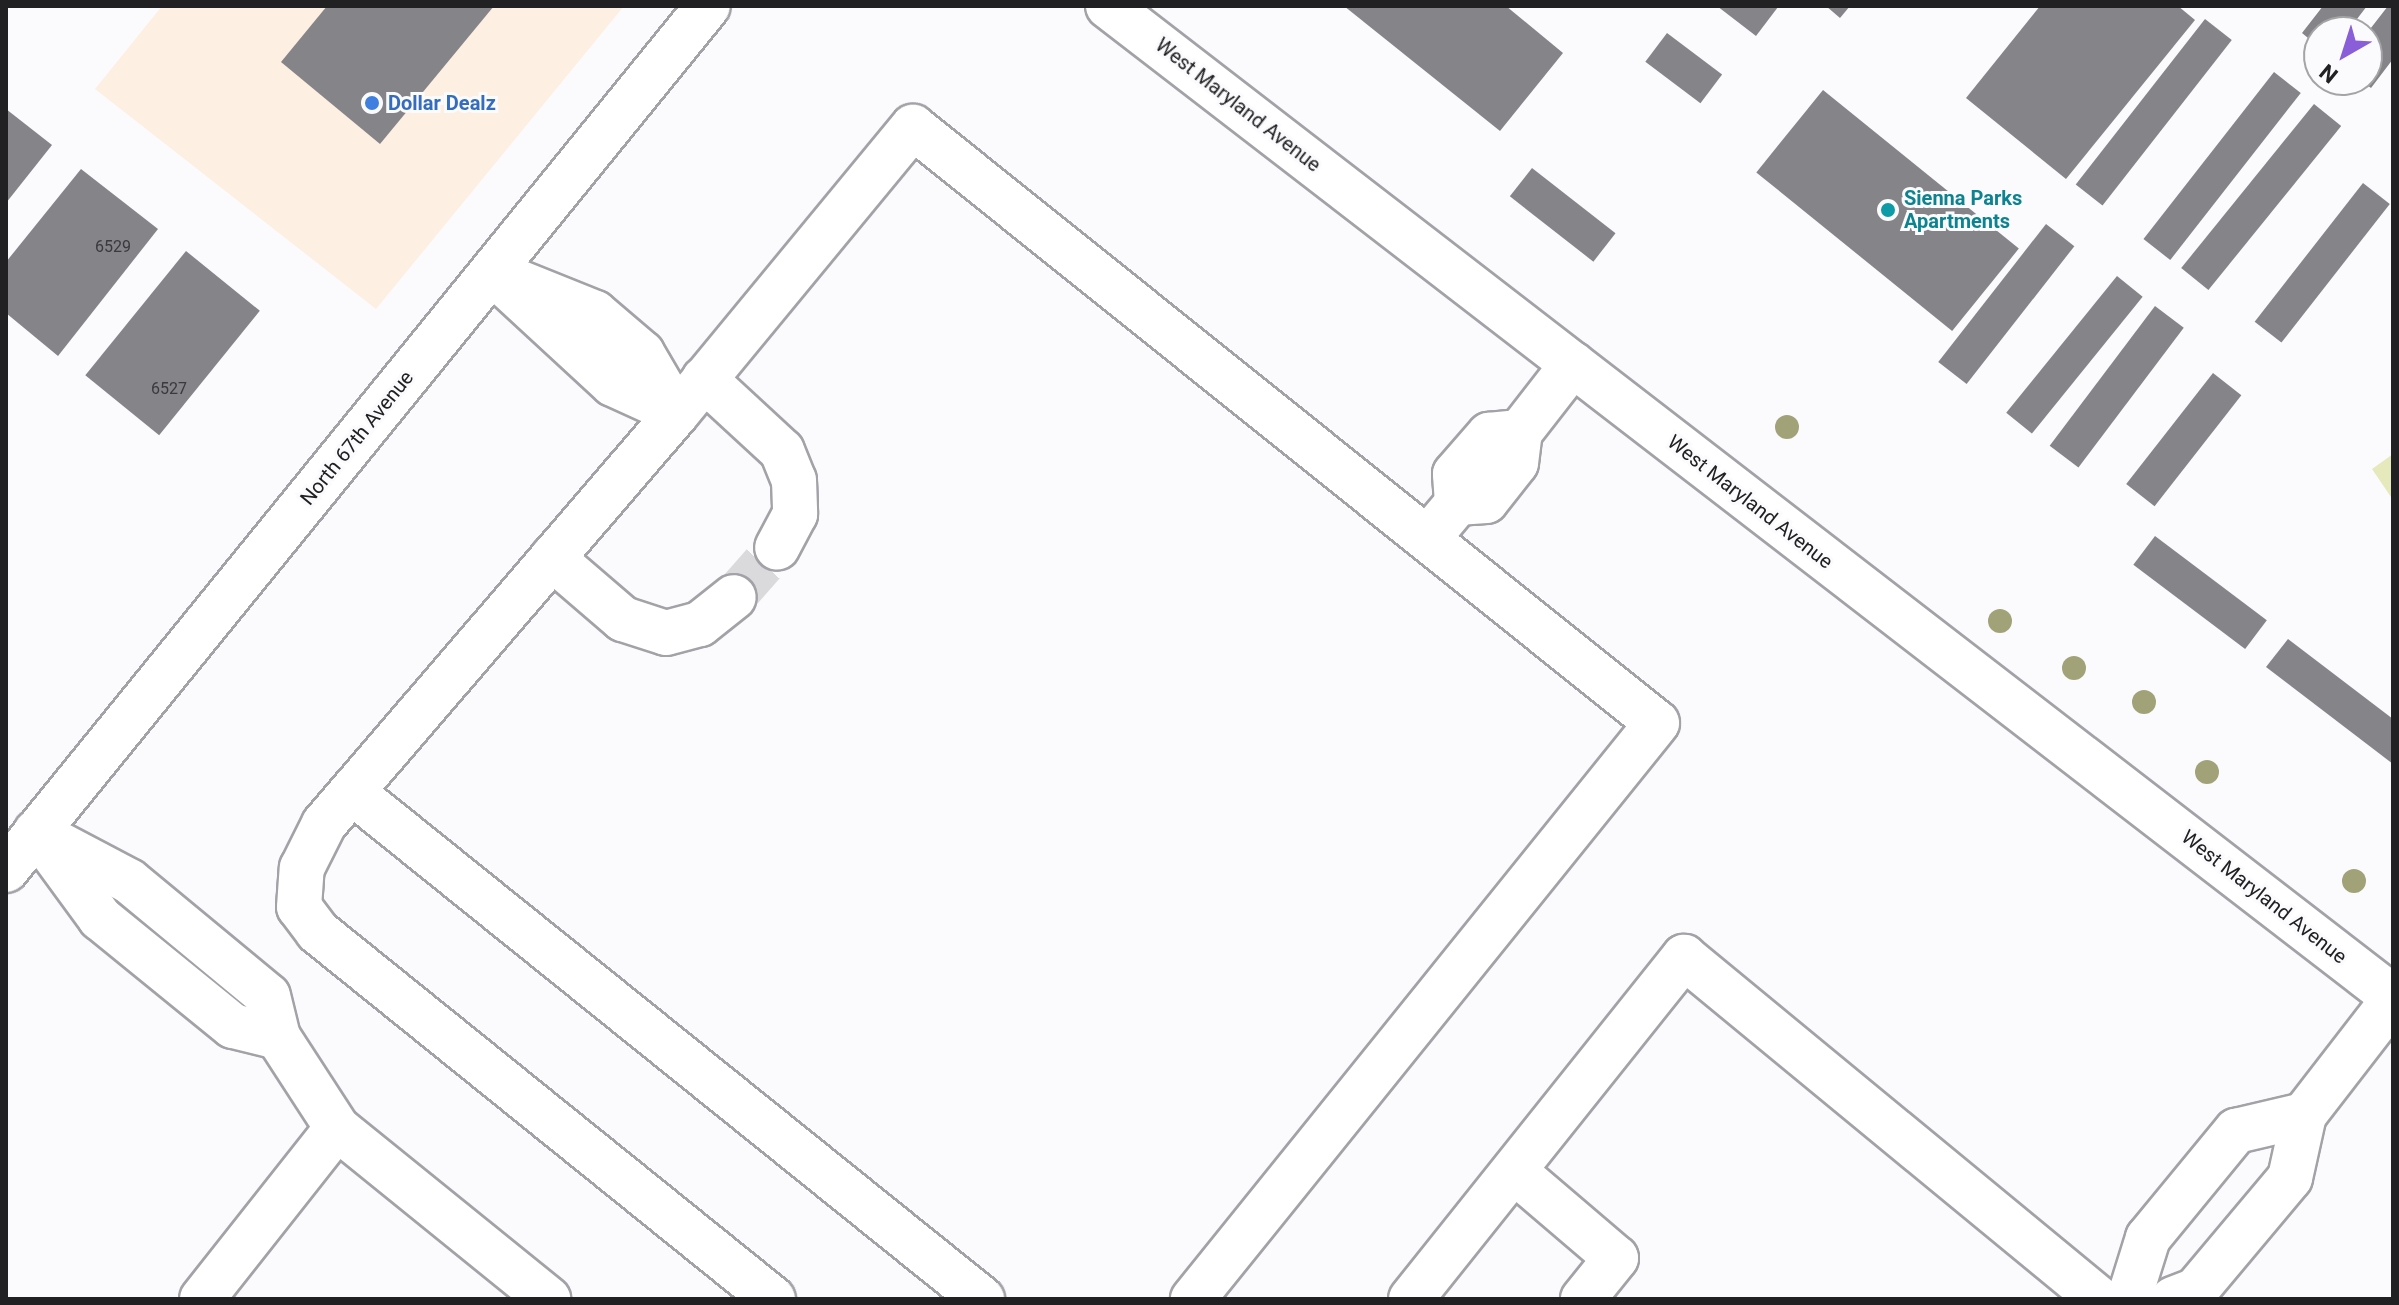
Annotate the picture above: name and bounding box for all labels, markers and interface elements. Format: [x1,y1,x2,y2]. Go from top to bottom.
north arrow [2303,16,2383,96]
street label: West Maryland Avenue [1151,33,1325,177]
text: N [2315,59,2343,88]
place label: Dollar Dealz [388,91,496,115]
marker: Dollar Dealz [363,94,381,112]
place label: Sienna Parks Apartments [1904,186,2022,233]
marker: Sienna Parks Apartments [1879,201,1897,219]
house number: 6529 [95,237,131,257]
street label: North 67th Avenue [295,366,419,510]
house number: 6527 [151,379,187,399]
street label: West Maryland Avenue [1663,430,1837,574]
street label: West Maryland Avenue [2177,825,2351,969]

